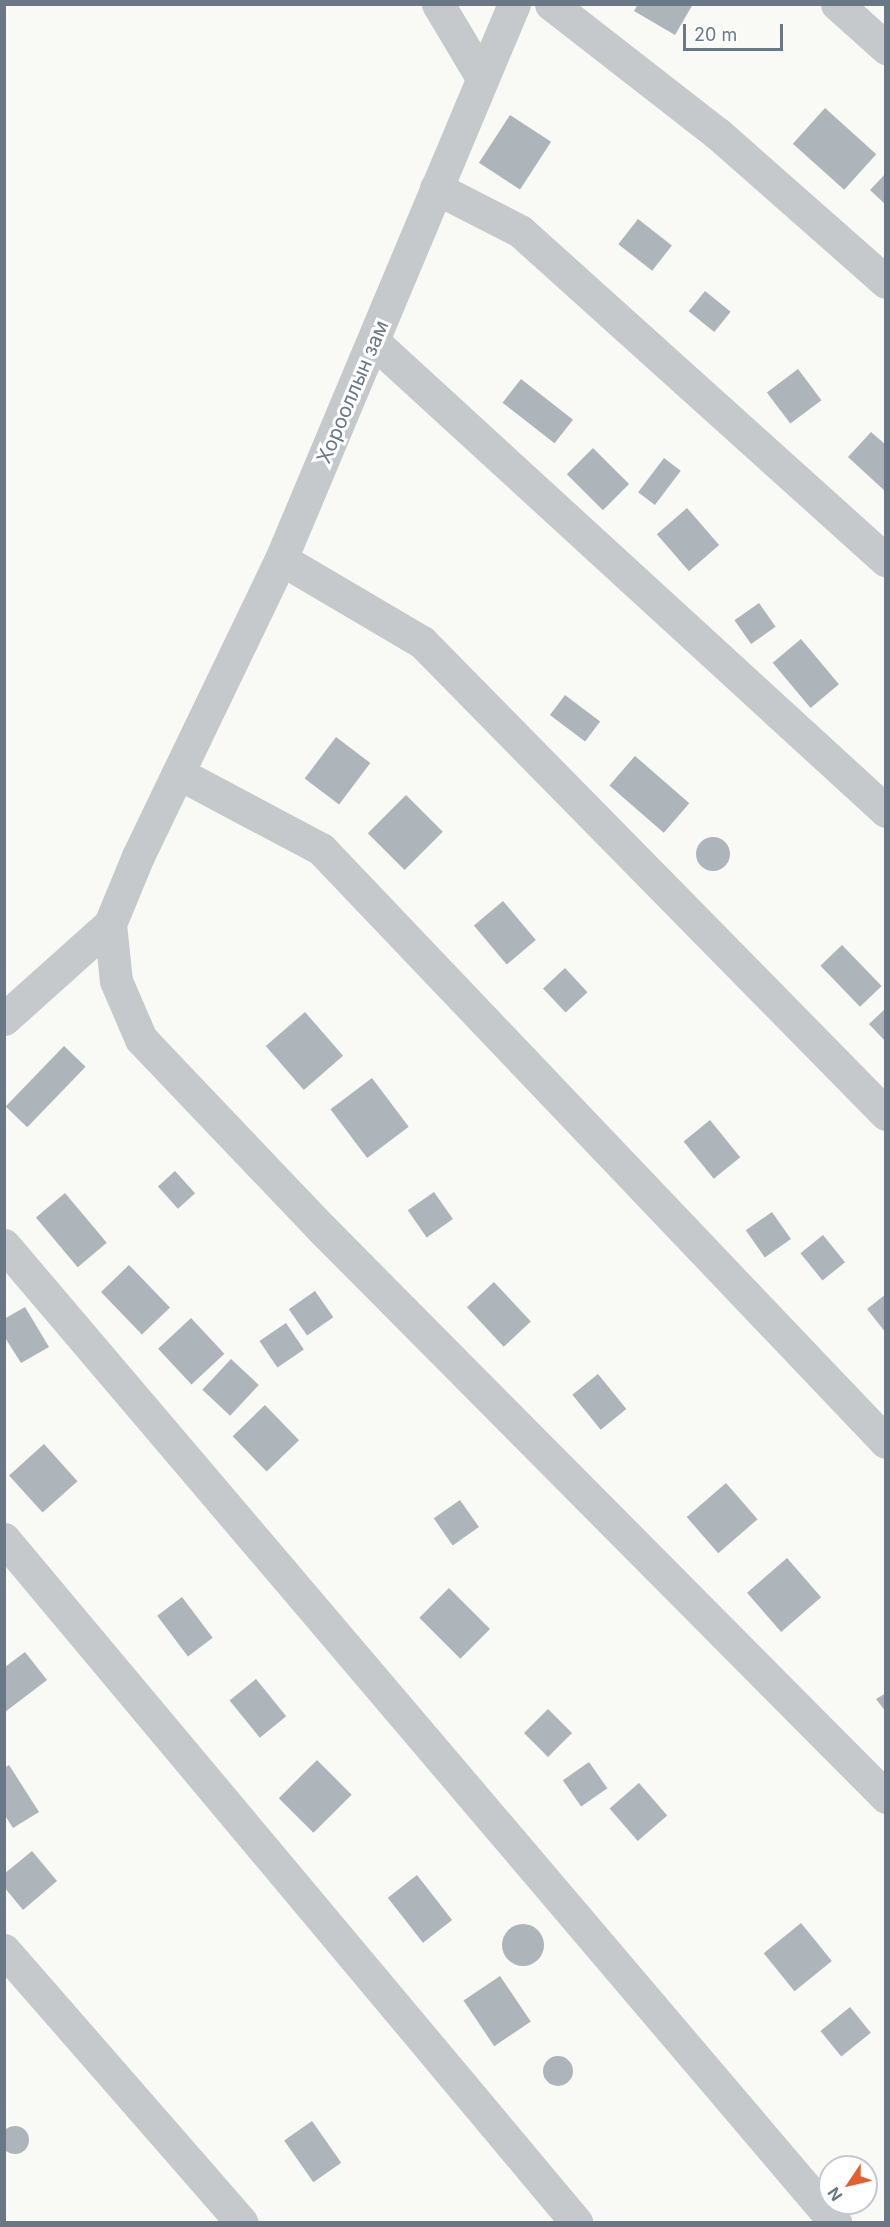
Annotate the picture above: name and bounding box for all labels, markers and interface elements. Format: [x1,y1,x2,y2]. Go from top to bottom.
scale bar [686,12,786,50]
text: 20 m [694,24,737,45]
street label: Хорооллын зам [312,317,394,467]
north arrow [818,2155,878,2215]
text: N [823,2183,847,2205]

